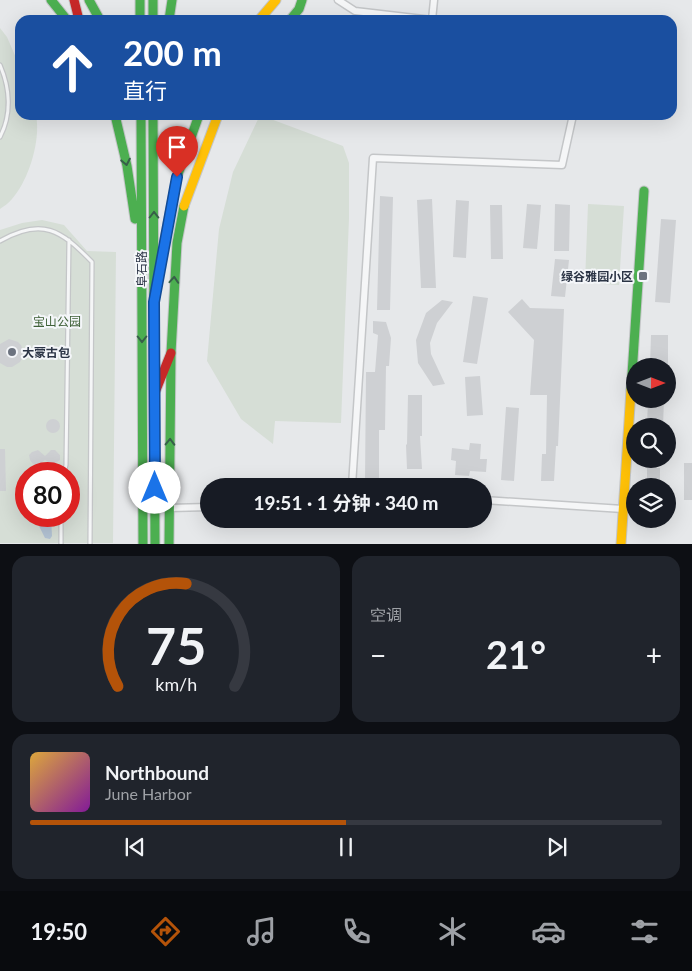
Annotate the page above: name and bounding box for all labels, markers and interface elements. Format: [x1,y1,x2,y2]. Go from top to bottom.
text: 200 m [123,31,222,73]
icon: ahead [40,35,105,100]
text: 直行 [123,77,167,104]
pin [156,126,198,177]
icon: arrive [163,133,191,161]
one-way arrow [120,158,131,167]
one-way arrow [149,211,159,218]
street label: 阜石路 [134,251,149,287]
place label: 绿谷雅园小区 [561,269,633,284]
marker: 绿谷雅园小区 [637,270,649,282]
one-way arrow [168,276,179,284]
park label: 宝山公园 [33,314,81,329]
one-way arrow [137,335,147,343]
place label: 大蒙古包 [22,345,70,360]
marker: 大蒙古包 [6,346,18,358]
north arrow [626,358,676,408]
map controls [626,358,676,528]
button: search [626,418,676,468]
one-way arrow [165,438,175,446]
position arrow [128,461,180,513]
speed limit sign: 80 [15,462,80,527]
button: layers [626,478,676,528]
text: 19:51 · 1 分钟 · 340 m [253,491,439,514]
text: 空调 [370,605,402,624]
text: 75 [146,614,206,676]
text: 21° [486,631,546,677]
text: − [370,638,386,672]
text: + [646,638,662,672]
text: km/h [155,673,197,695]
text: Northbound [105,761,209,784]
text: June Harbor [105,784,192,803]
icon: previous [121,833,149,861]
icon: pause [332,833,360,861]
icon: next [543,833,571,861]
icon: directions [148,914,183,949]
icon: music [244,914,279,949]
icon: phone [339,914,374,949]
icon: climate [435,914,470,949]
icon: car [531,914,566,949]
icon: filters [627,914,662,949]
text: 19:50 [30,918,87,945]

